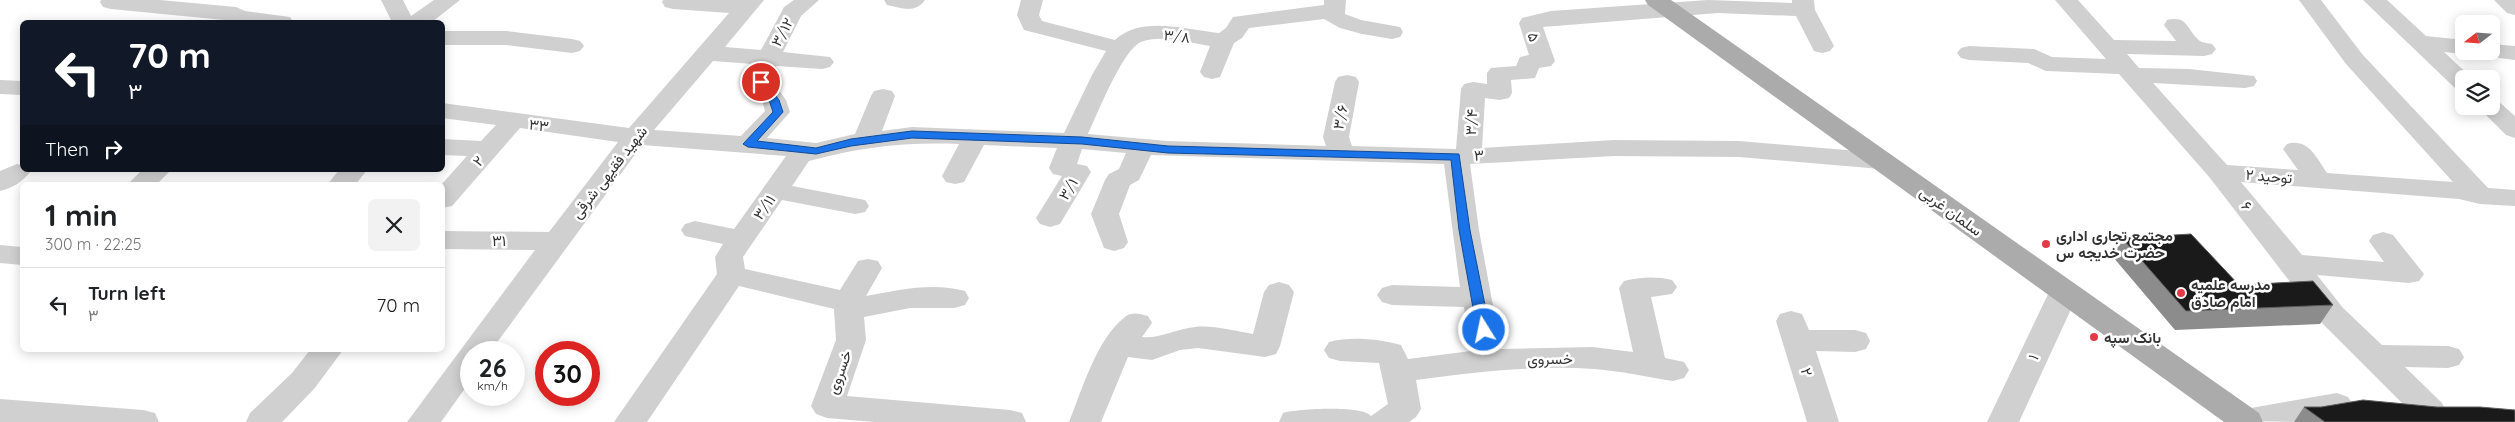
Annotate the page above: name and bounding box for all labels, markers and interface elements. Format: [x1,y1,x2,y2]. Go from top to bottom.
street label: ۳/۱۲ [767,14,797,50]
north arrow [2455,15,2500,60]
map controls [2455,15,2500,115]
street label: ۳/۸ [1163,25,1191,47]
street label: ۵ [1524,30,1544,44]
text: 70 m [128,33,211,77]
icon: left [45,40,110,105]
pin [740,61,782,103]
icon: arrive [747,68,775,96]
button: layers [2455,70,2500,115]
text: ۳ [128,77,143,105]
street label: ۳/۶ [1328,103,1352,131]
street label: ۳/۴ [1461,108,1481,136]
street label: ۳۳ [528,114,550,136]
street label: شهید فقیهی شرقی [567,122,652,223]
icon: right [99,135,127,163]
text: Then [45,137,89,161]
street label: ۳ [1474,145,1485,165]
street label: ۲ [468,152,488,170]
street label: توحید ۲ [2245,165,2293,188]
street label: ۳/۱ [1054,175,1082,203]
street label: سلمان غربی [1916,182,1986,241]
street label: ۳/۱۱ [749,191,779,223]
text: 1 min [45,196,118,234]
street label: ۶ [2237,197,2257,215]
button: close [368,199,420,251]
place label: مجتمع تجاری اداری حضرت خدیجه س [2056,226,2173,262]
street label: ۳۱ [492,231,506,250]
text: 300 m · 22:25 [45,234,142,254]
marker: مجتمع تجاری اداری حضرت خدیجه س [2040,238,2052,250]
place label: مدرسه علمیه امام صادق [2191,275,2270,312]
text: Turn left [88,281,166,305]
marker: مدرسه علمیه امام صادق [2175,287,2187,299]
icon: left [45,291,73,319]
text: 70 m [376,293,420,317]
position arrow [1457,303,1509,355]
text: ۳ [88,305,99,325]
place label: بانک سپه [2104,328,2161,348]
marker: بانک سپه [2088,331,2100,343]
speed limit sign: 30 [535,341,600,406]
street label: خسروی [822,347,857,397]
street label: خسروی [1527,349,1573,369]
street label: ۱ [2023,351,2043,363]
text: 26 [478,352,507,383]
street label: ۲ [1797,365,1817,379]
text: km/h [477,378,508,393]

